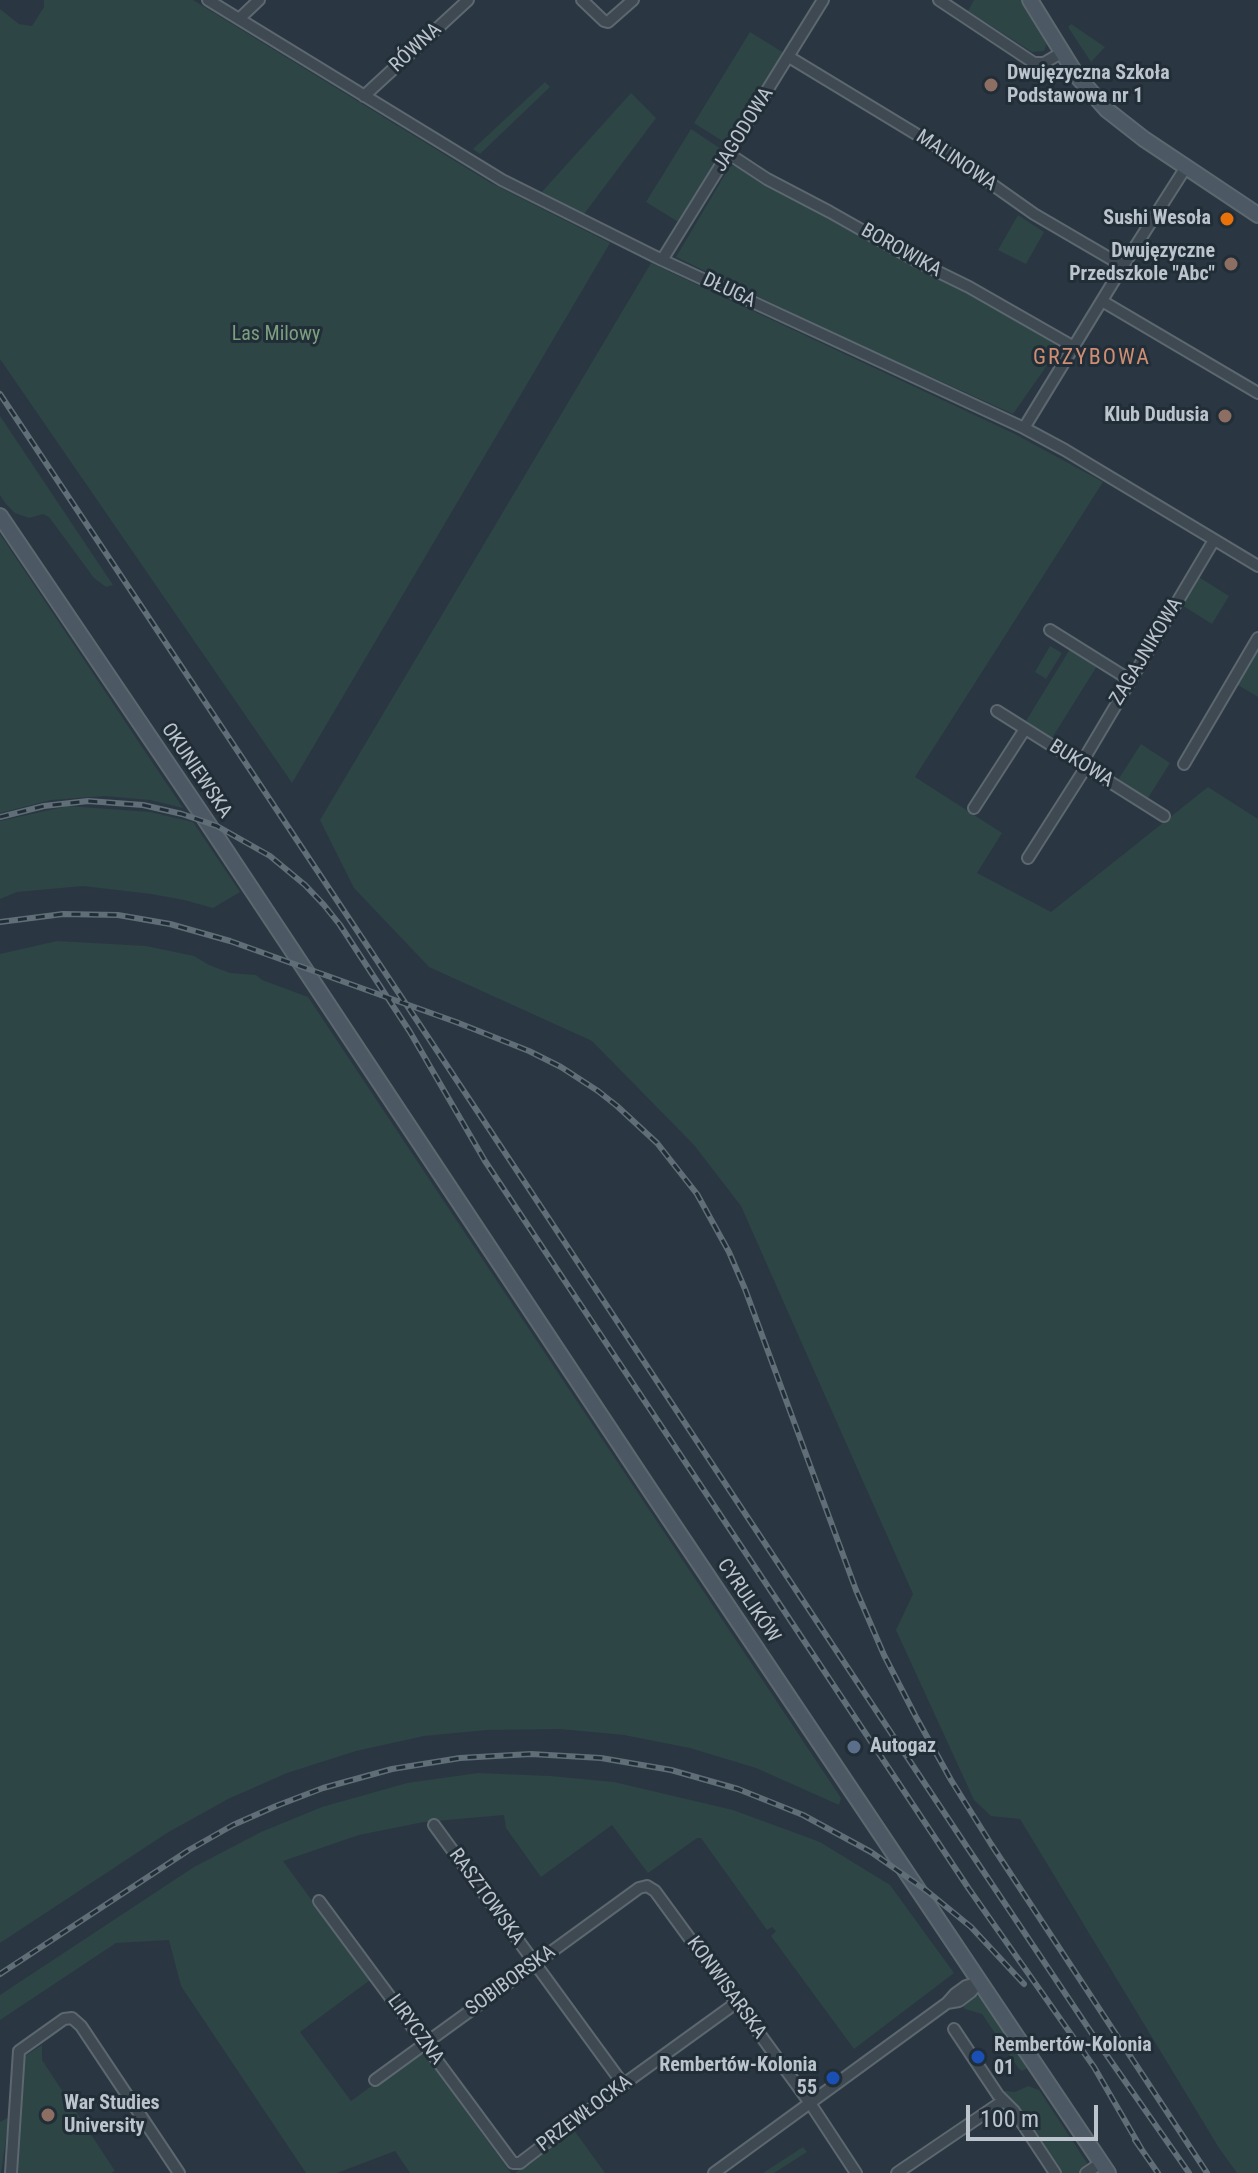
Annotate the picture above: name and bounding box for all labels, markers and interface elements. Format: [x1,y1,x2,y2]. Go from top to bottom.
street label: RÓWNA [385,18,447,78]
place label: Dwujęzyczna Szkoła Podstawowa nr 1 [1007,62,1170,109]
marker: Dwujęzyczna Szkoła Podstawowa nr 1 [982,76,1000,94]
street label: JAGODOWA [709,84,779,176]
street label: MALINOWA [911,125,1001,197]
place label: Sushi Wesoła [1103,207,1211,231]
marker: Sushi Wesoła [1218,210,1236,228]
street label: BOROWIKA [857,219,945,283]
place label: Dwujęzyczne Przedszkole "Abc" [1069,240,1215,287]
marker: Dwujęzyczne Przedszkole "Abc" [1222,255,1240,273]
street label: DŁUGA [699,268,759,314]
park label: Las Milowy [232,323,320,347]
district label: GRZYBOWA [1033,345,1151,371]
place label: Klub Dudusia [1104,404,1209,428]
marker: Klub Dudusia [1216,407,1234,425]
street label: ZAGAJNIKOWA [1105,594,1189,710]
street label: OKUNIEWSKA [155,719,237,823]
street label: BUKOWA [1044,735,1118,793]
street label: CYRULIKÓW [711,1554,785,1648]
place label: Autogaz [870,1735,936,1759]
marker: Autogaz [845,1738,863,1756]
street label: RASZTOWSKA [443,1844,529,1950]
street label: KONWISARSKA [681,1932,771,2044]
street label: SOBIBORSKA [462,1941,560,2021]
street label: LIRYCZNA [382,1990,448,2070]
place label: Rembertów-Kolonia 01 [994,2034,1152,2081]
marker: Rembertów-Kolonia 01 [969,2048,987,2066]
place label: Rembertów-Kolonia 55 [659,2054,817,2101]
marker: Rembertów-Kolonia 55 [824,2069,842,2087]
street label: PRZEWŁOCKA [533,2071,637,2157]
scale bar [970,2089,1102,2139]
place label: War Studies University [64,2092,160,2139]
text: 100 m [980,2105,1039,2133]
marker: War Studies University [39,2106,57,2124]

